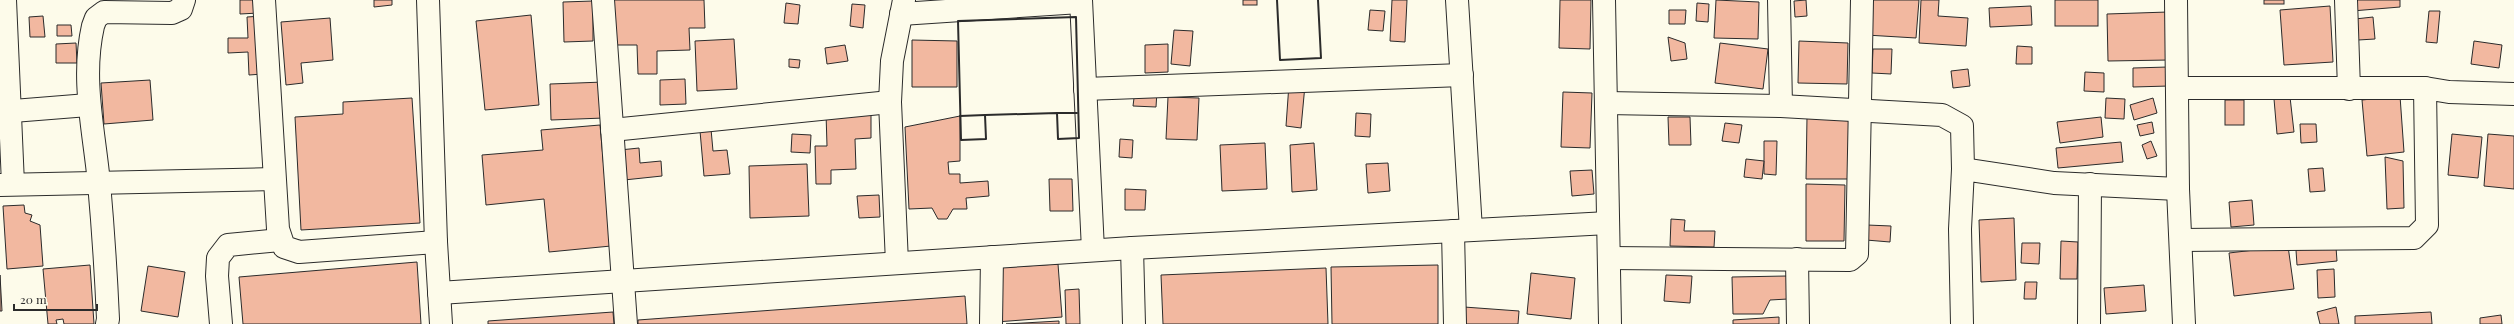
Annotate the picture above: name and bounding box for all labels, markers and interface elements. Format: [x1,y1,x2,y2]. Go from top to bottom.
scale bar [14,286,97,312]
text: 20 m [20,291,47,307]

